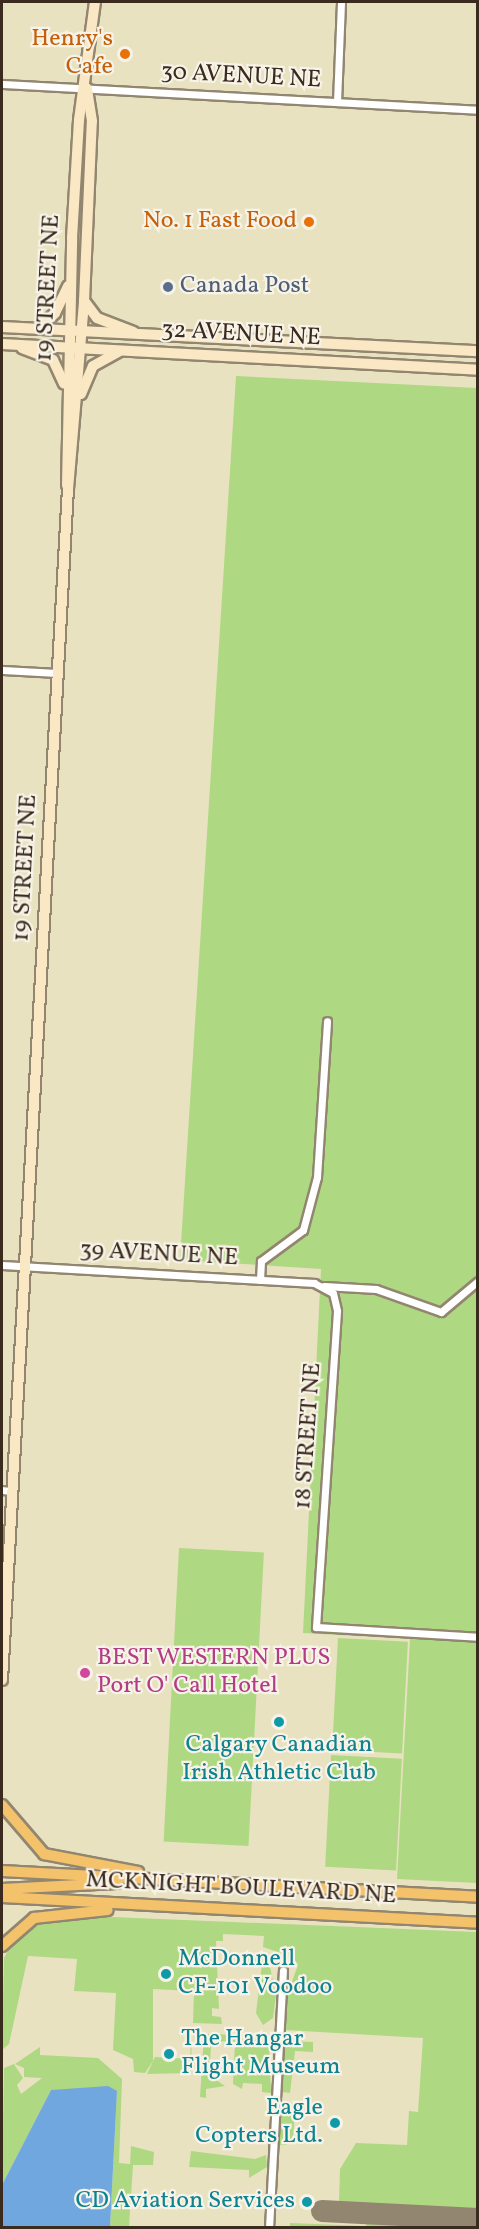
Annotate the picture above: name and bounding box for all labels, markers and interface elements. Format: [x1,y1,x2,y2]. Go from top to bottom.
place label: Henry's Cafe [31,26,113,82]
marker: Henry's Cafe [118,47,132,61]
street label: 30 AVENUE NE [160,58,322,96]
place label: No. 1 Fast Food [143,208,297,236]
street label: 19 STREET NE [31,213,67,363]
marker: No. 1 Fast Food [302,215,316,229]
place label: Canada Post [180,273,309,301]
marker: Canada Post [161,280,175,294]
street label: 32 AVENUE NE [161,316,321,354]
street label: 19 STREET NE [8,793,44,943]
street label: 39 AVENUE NE [79,1236,239,1274]
street label: 18 STREET NE [289,1361,329,1511]
place label: BEST WESTERN PLUS Port O' Call Hotel [97,1645,332,1701]
marker: BEST WESTERN PLUS Port O' Call Hotel [78,1666,92,1680]
marker: Calgary Canadian Irish Athletic Club [272,1715,286,1729]
place label: Calgary Canadian Irish Athletic Club [182,1732,376,1788]
street label: MCKNIGHT BOULEVARD NE [85,1866,397,1912]
place label: McDonnell CF-101 Voodoo [178,1946,333,2002]
marker: McDonnell CF-101 Voodoo [159,1967,173,1981]
place label: The Hangar Flight Museum [181,2026,340,2082]
marker: The Hangar Flight Museum [162,2047,176,2061]
place label: Eagle Copters Ltd. [195,2095,323,2151]
marker: Eagle Copters Ltd. [328,2116,342,2130]
place label: CD Aviation Services [76,2188,295,2216]
marker: CD Aviation Services [300,2195,314,2209]

